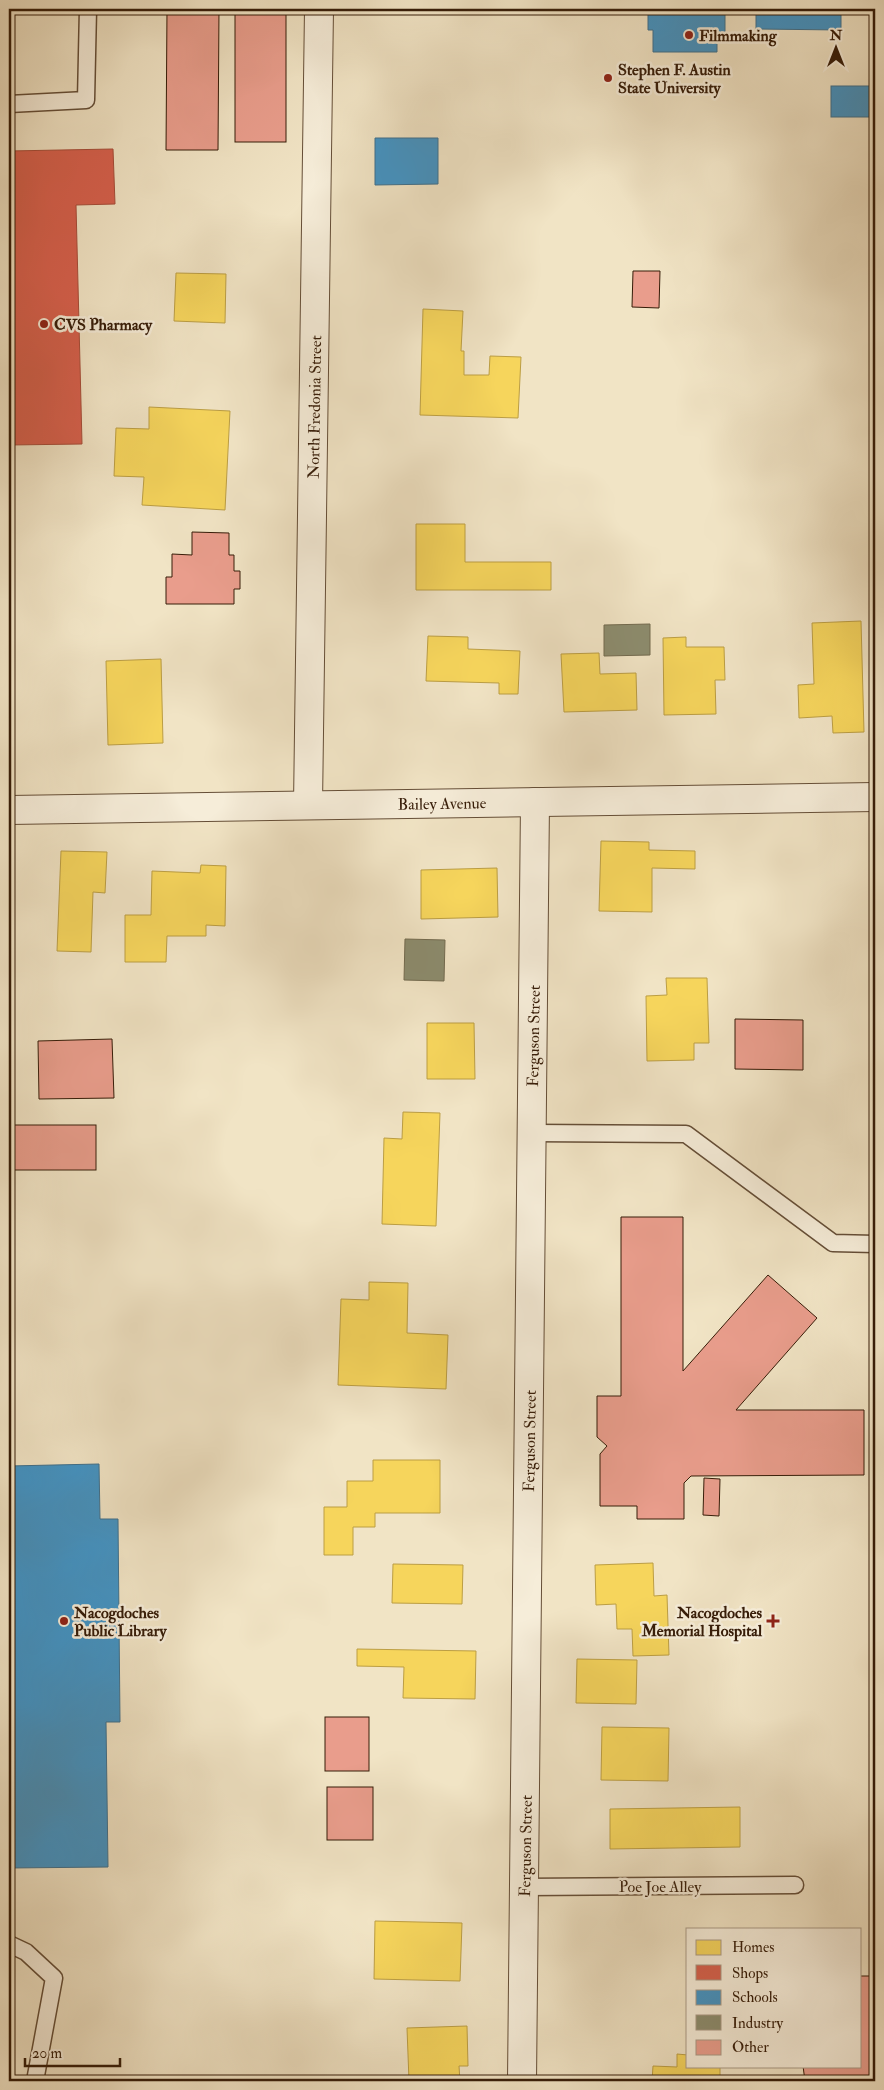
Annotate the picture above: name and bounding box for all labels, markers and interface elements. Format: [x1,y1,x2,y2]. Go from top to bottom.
north arrow [812,22,862,72]
place label: Filmmaking [699,26,778,47]
text: N [829,27,843,44]
marker: Filmmaking [683,29,695,41]
place label: Stephen F. Austin State University [618,60,731,99]
marker: Stephen F. Austin State University [602,72,614,84]
place label: CVS Pharmacy [54,315,153,336]
marker: CVS Pharmacy [38,318,50,330]
street label: North Fredonia Street [304,335,326,479]
street label: Bailey Avenue [397,793,487,815]
street label: Ferguson Street [523,985,545,1087]
street label: Ferguson Street [519,1390,541,1492]
place label: Nacogdoches Public Library [73,1603,168,1642]
place label: Nacogdoches Memorial Hospital [641,1603,763,1642]
marker: Nacogdoches Memorial Hospital [766,1614,780,1628]
marker: Nacogdoches Public Library [58,1615,70,1627]
street label: Ferguson Street [515,1795,537,1897]
street label: Poe Joe Alley [619,1877,702,1898]
legend [686,1928,862,2068]
text: Homes [732,1938,774,1957]
text: Shops [732,1964,768,1984]
text: Schools [732,1988,778,2007]
text: Industry [732,2014,783,2033]
scale bar [25,2035,120,2067]
text: Other [732,2038,769,2057]
text: 20 m [32,2044,62,2063]

